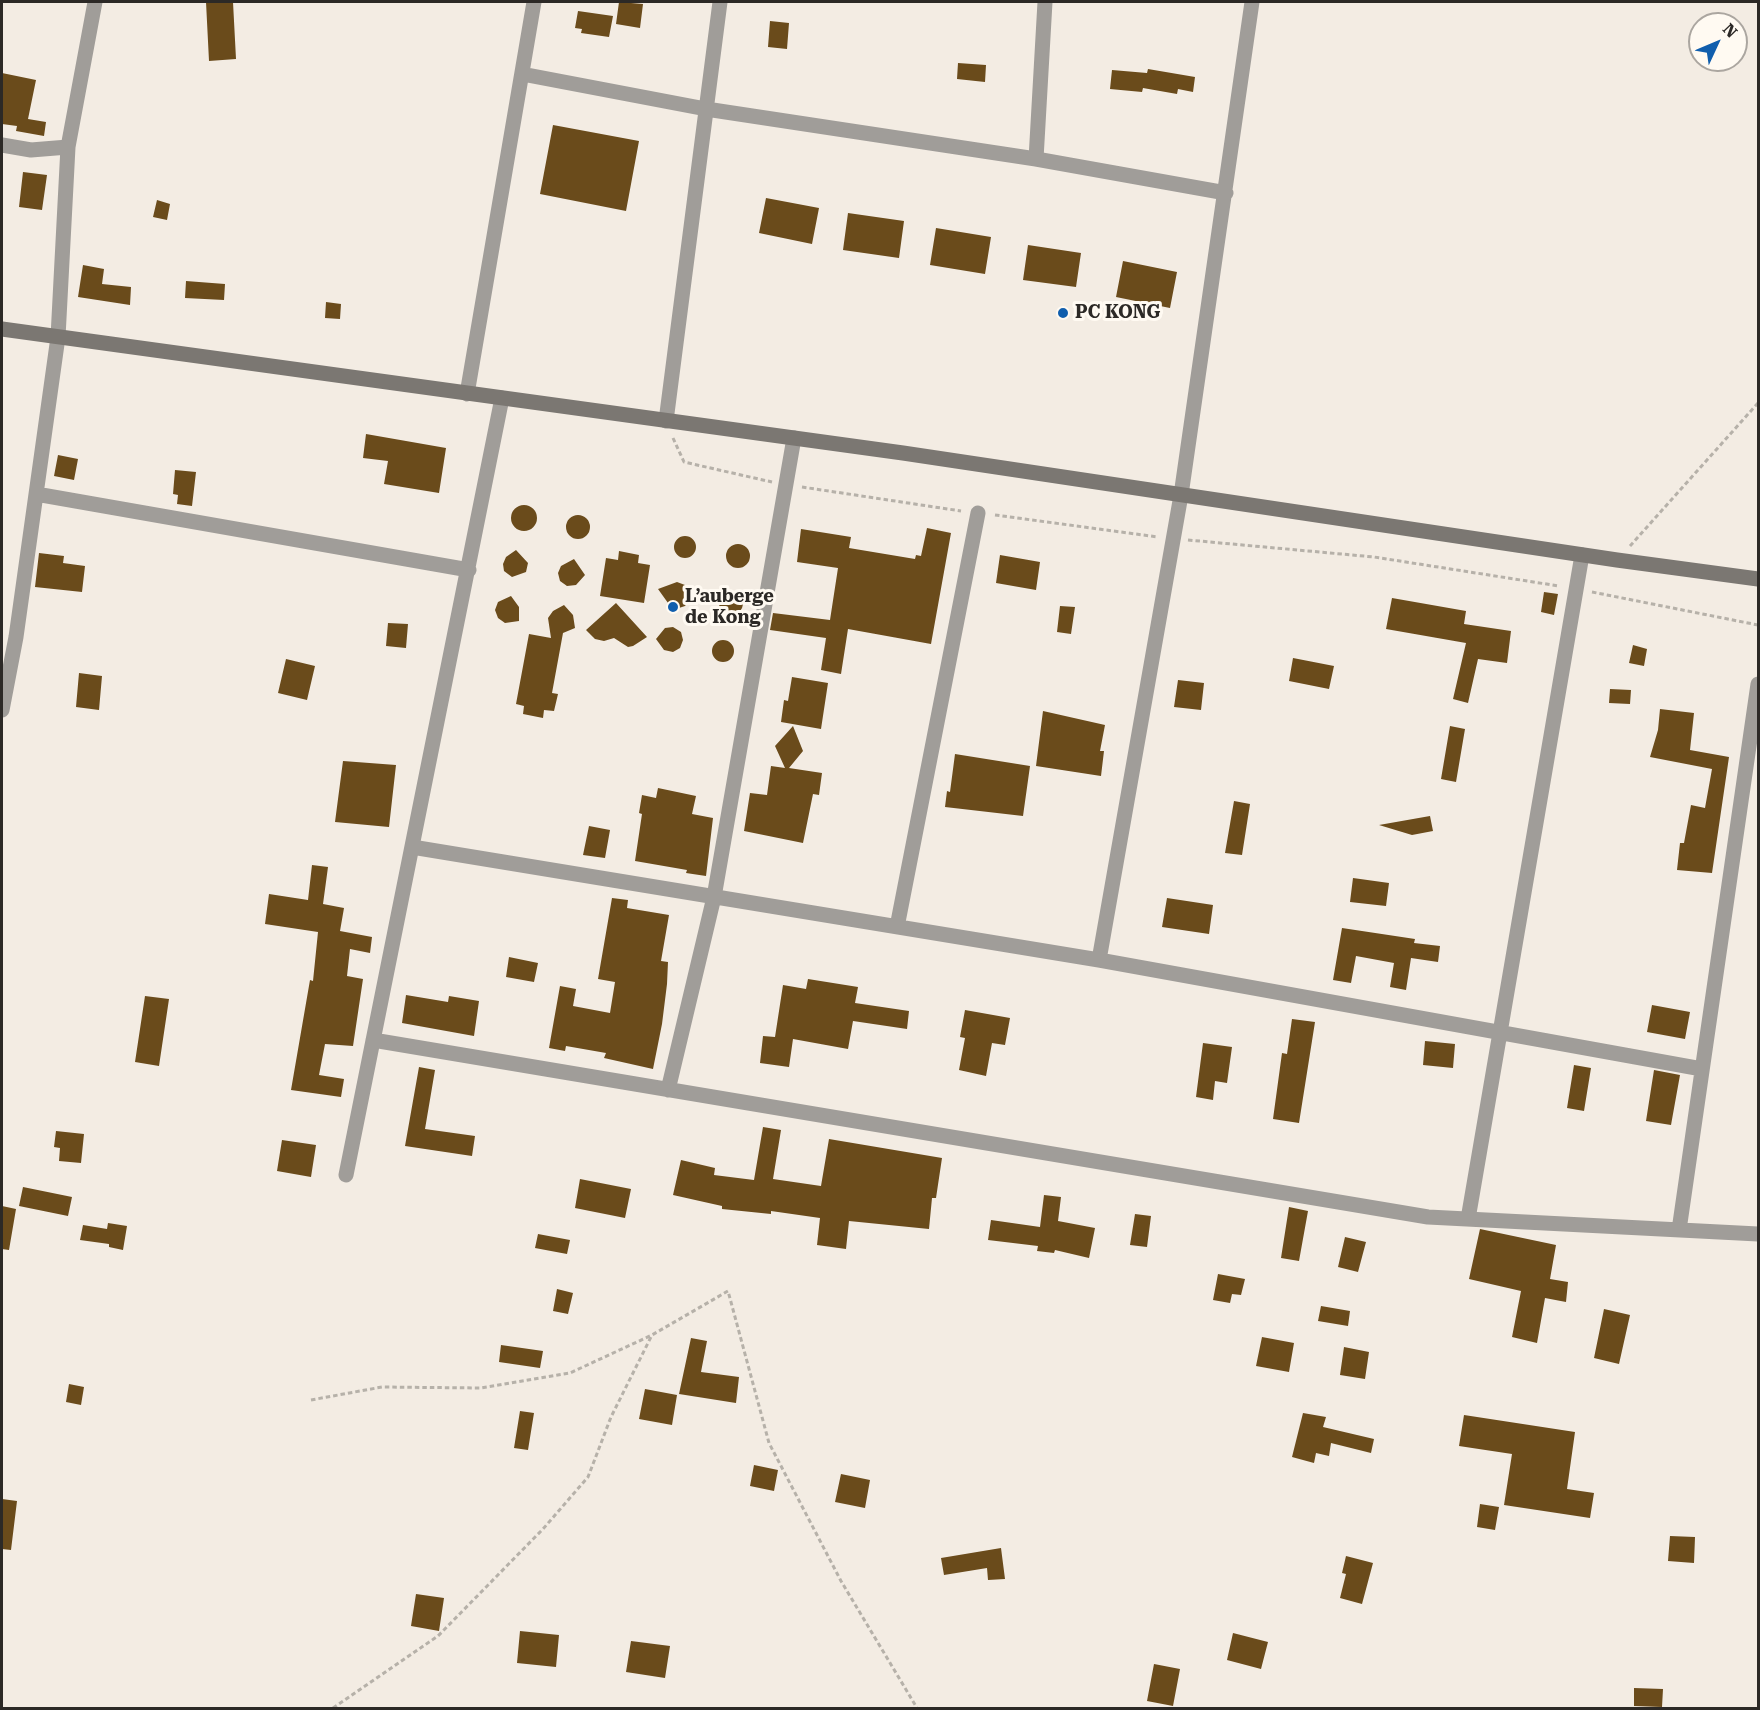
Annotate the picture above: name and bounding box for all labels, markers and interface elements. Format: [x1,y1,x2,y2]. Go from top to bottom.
north arrow [1688,12,1748,72]
text: N [1719,19,1741,42]
place label: PC KONG [1075,302,1160,324]
marker: PC KONG [1056,306,1070,320]
place label: L’auberge de Kong [685,586,774,628]
marker: L’auberge de Kong [666,600,680,614]

